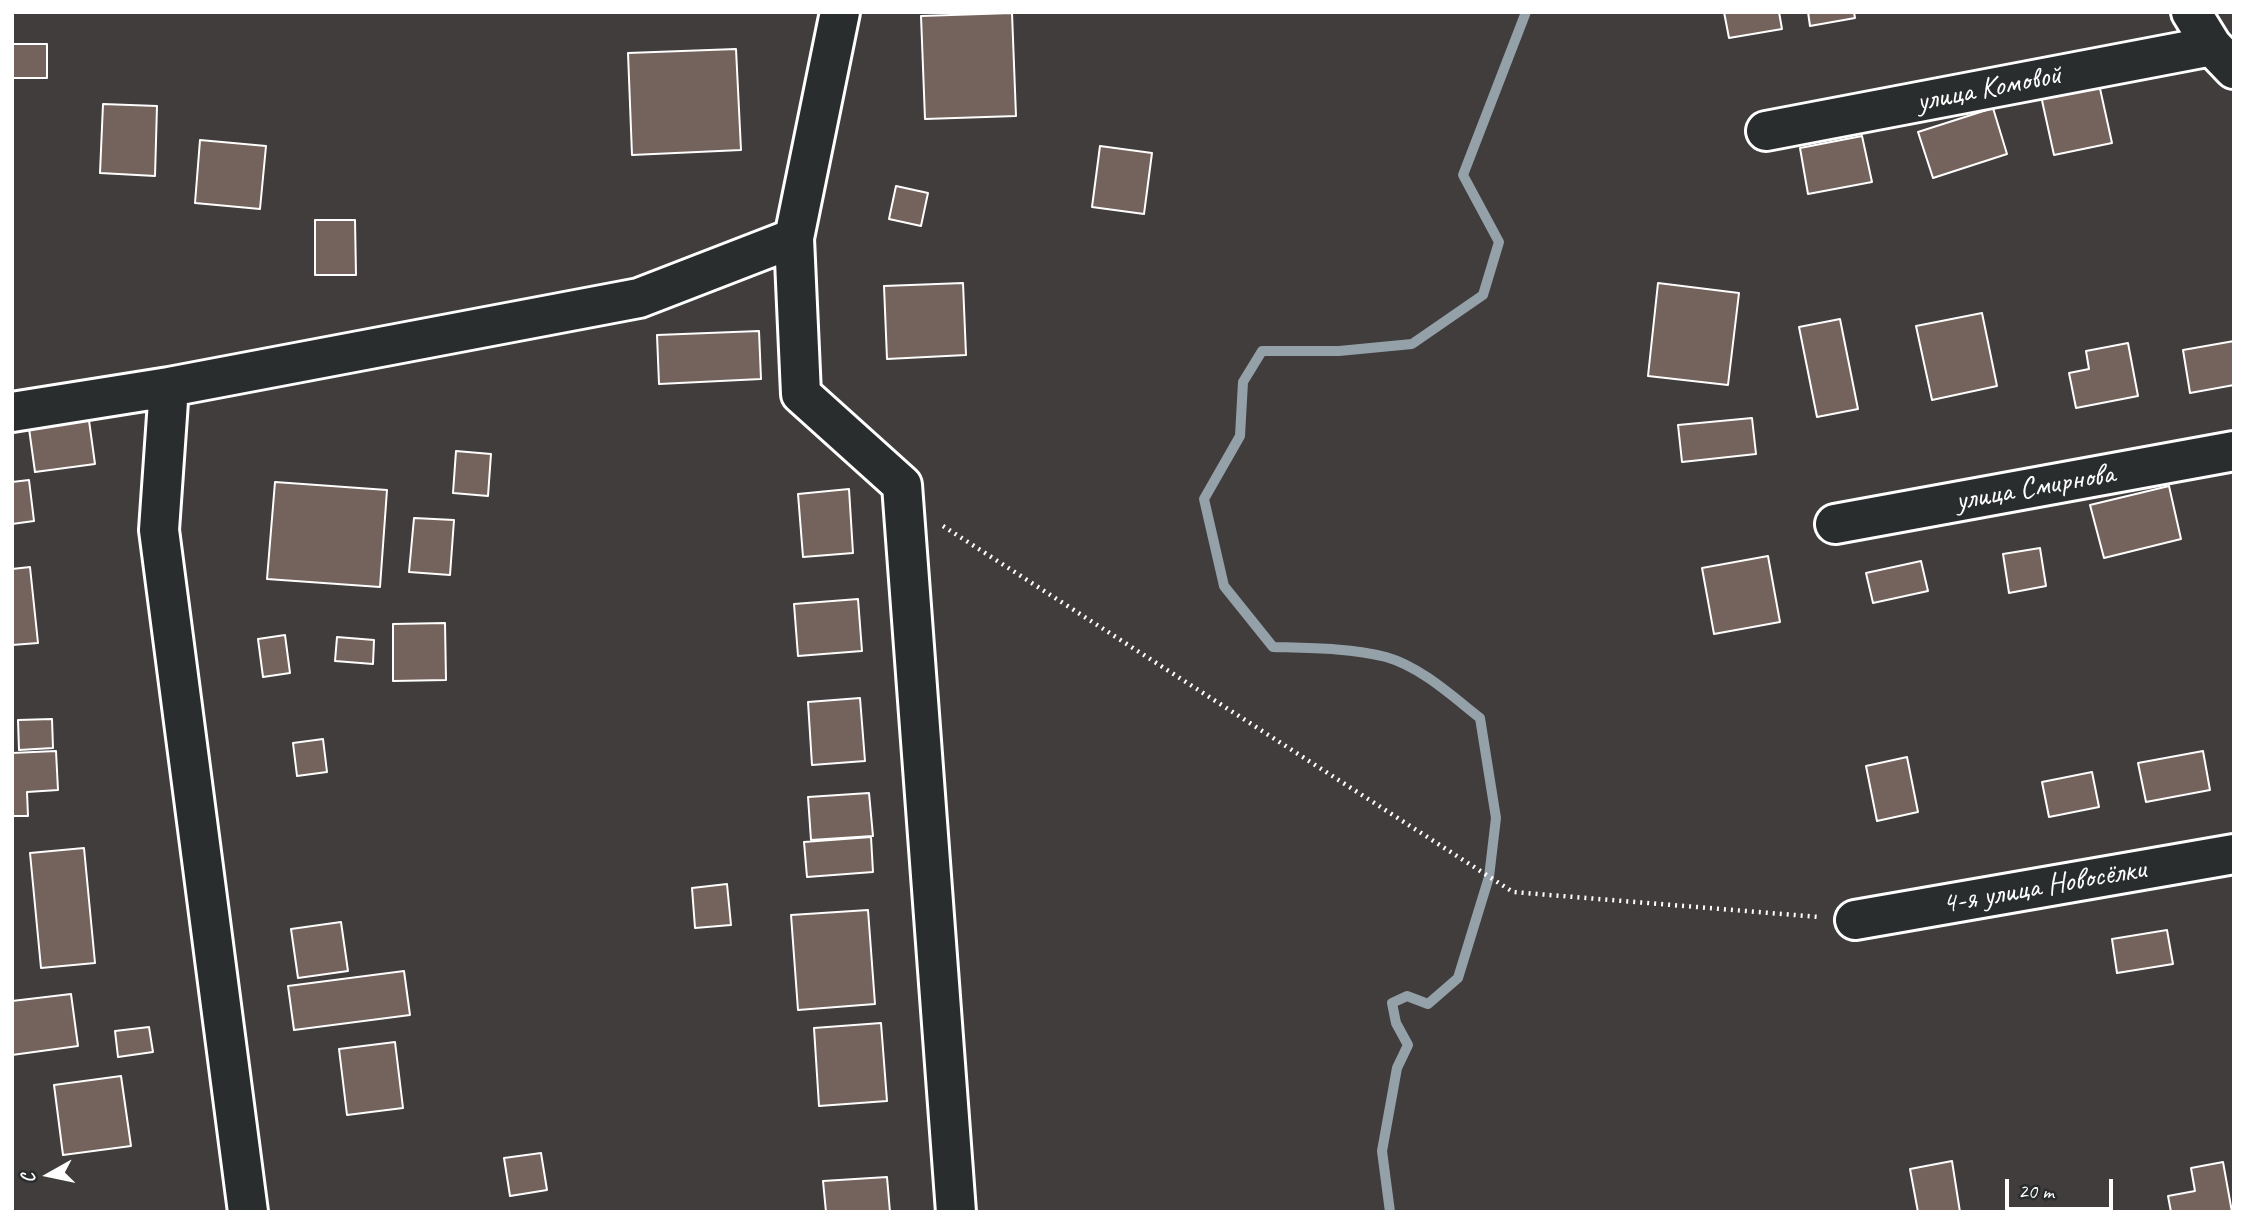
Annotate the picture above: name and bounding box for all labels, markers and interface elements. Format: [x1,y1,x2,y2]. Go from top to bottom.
street label: улица Комовой [1913,57,2065,121]
street label: улица Смирнова [1953,456,2117,520]
street label: 4-я улица Новосёлки [1939,851,2149,923]
north arrow [14,1140,84,1210]
scale bar [2008,1164,2116,1208]
text: С [16,1172,41,1185]
text: 20 m [2018,1178,2054,1204]

